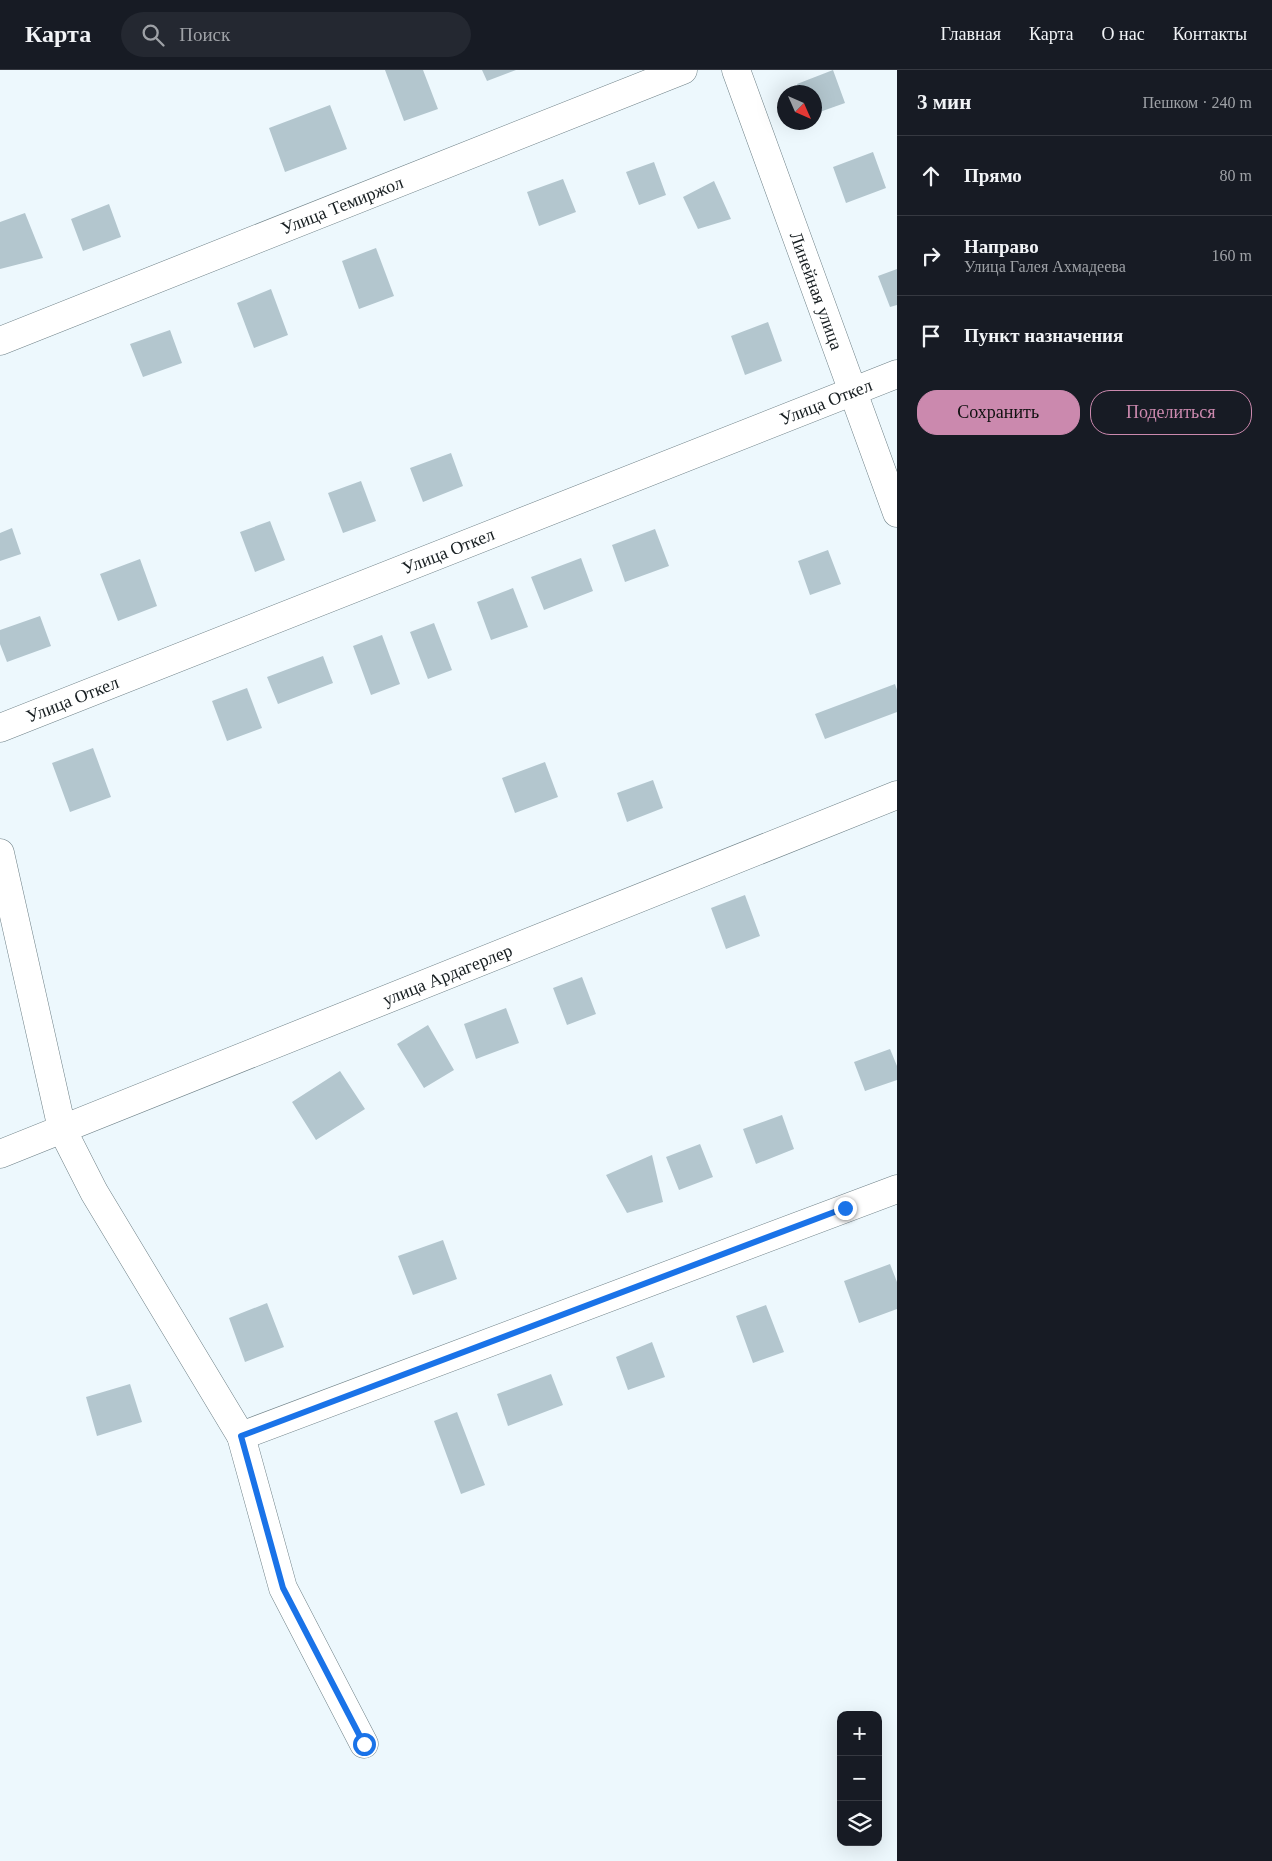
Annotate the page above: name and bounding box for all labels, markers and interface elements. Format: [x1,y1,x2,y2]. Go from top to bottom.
search box [121,12,471,57]
text: Карта [25,21,91,47]
icon: search [139,21,167,49]
text: Поиск [179,24,230,45]
text: Главная [941,24,1001,44]
text: Карта [1029,24,1074,44]
text: О нас [1102,24,1145,44]
text: Контакты [1173,24,1247,44]
north arrow [777,85,822,130]
text: 3 мин [917,90,971,114]
text: Пешком · 240 m [1142,94,1252,111]
icon: ahead [917,162,945,190]
text: Прямо [964,165,1022,186]
text: 80 m [1220,167,1252,184]
street label: Улица Темиржол [278,172,406,238]
street label: Линейная улица [786,229,847,353]
text: Направо [964,236,1039,257]
icon: right [917,242,945,270]
text: 160 m [1212,247,1252,264]
text: Улица Галея Ахмадеева [964,258,1126,275]
icon: arrive [917,322,945,350]
text: Пункт назначения [964,325,1123,346]
street label: Улица Откел [777,375,875,429]
button: Сохранить [917,390,1080,435]
button: Поделиться [1090,390,1252,435]
street label: Улица Откел [399,524,497,578]
street label: Улица Откел [23,672,122,727]
street label: улица Ардагерлер [380,940,515,1010]
route end [834,1197,857,1220]
map controls [837,1711,882,1846]
button: + [837,1711,882,1756]
route start [353,1733,376,1756]
button: − [837,1756,882,1801]
button: layers [837,1801,882,1846]

